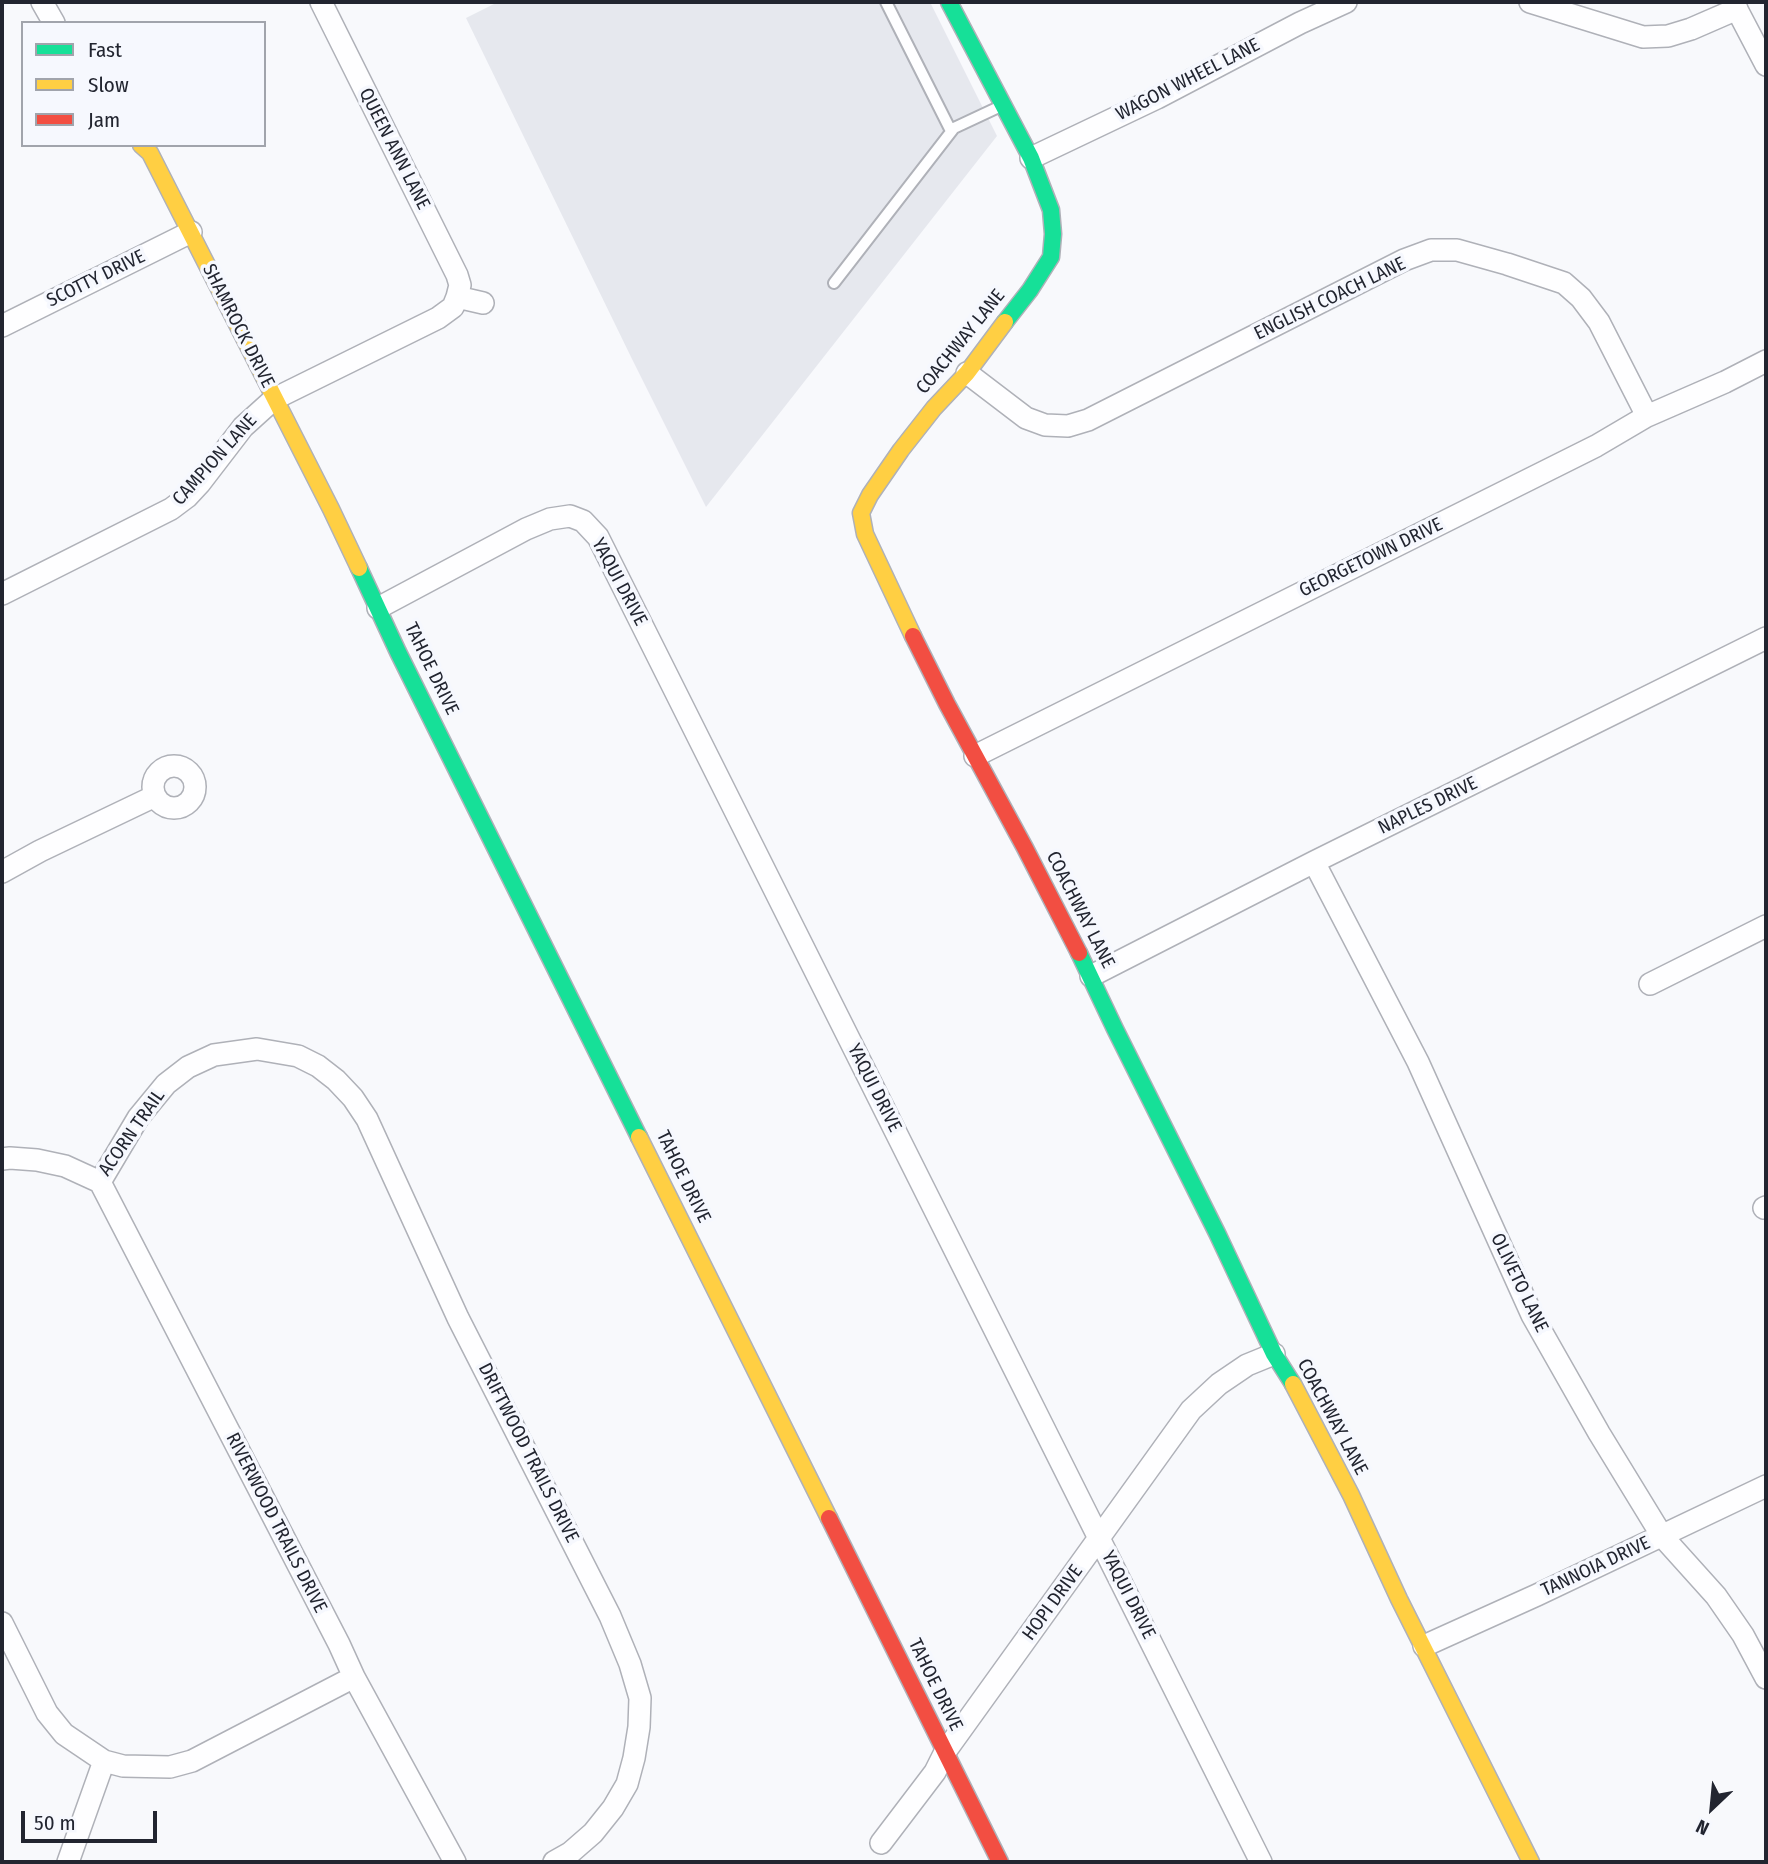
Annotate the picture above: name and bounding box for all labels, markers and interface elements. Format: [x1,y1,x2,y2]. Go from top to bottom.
legend [21,21,266,147]
street label: WAGON WHEEL LANE [1112,34,1264,126]
text: Fast [88,37,122,63]
text: Slow [88,72,129,98]
street label: QUEEN ANN LANE [354,84,434,214]
text: Jam [88,107,120,133]
street label: SCOTTY DRIVE [43,245,149,313]
street label: ENGLISH COACH LANE [1251,252,1409,346]
street label: SHAMROCK DRIVE [197,260,279,392]
street label: COACHWAY LANE [912,285,1010,399]
street label: CAMPION LANE [168,410,262,510]
street label: GEORGETOWN DRIVE [1296,513,1446,603]
street label: YAQUI DRIVE [586,534,652,630]
street label: TAHOE DRIVE [399,619,463,719]
street label: NAPLES DRIVE [1375,772,1481,840]
street label: COACHWAY LANE [1041,848,1119,972]
street label: YAQUI DRIVE [842,1040,906,1136]
street label: ACORN TRAIL [94,1086,170,1180]
street label: TAHOE DRIVE [651,1127,715,1227]
street label: OLIVETO LANE [1485,1230,1553,1336]
street label: COACHWAY LANE [1292,1355,1372,1479]
street label: DRIFTWOOD TRAILS DRIVE [473,1360,583,1546]
street label: RIVERWOOD TRAILS DRIVE [221,1429,331,1617]
street label: TANNOIA DRIVE [1538,1532,1654,1602]
street label: YAQUI DRIVE [1096,1547,1160,1643]
street label: HOPI DRIVE [1018,1561,1088,1645]
street label: TAHOE DRIVE [903,1635,967,1735]
north arrow [1677,1773,1747,1843]
scale bar [24,1798,161,1842]
text: 50 m [34,1810,76,1836]
text: N [1692,1814,1713,1840]

